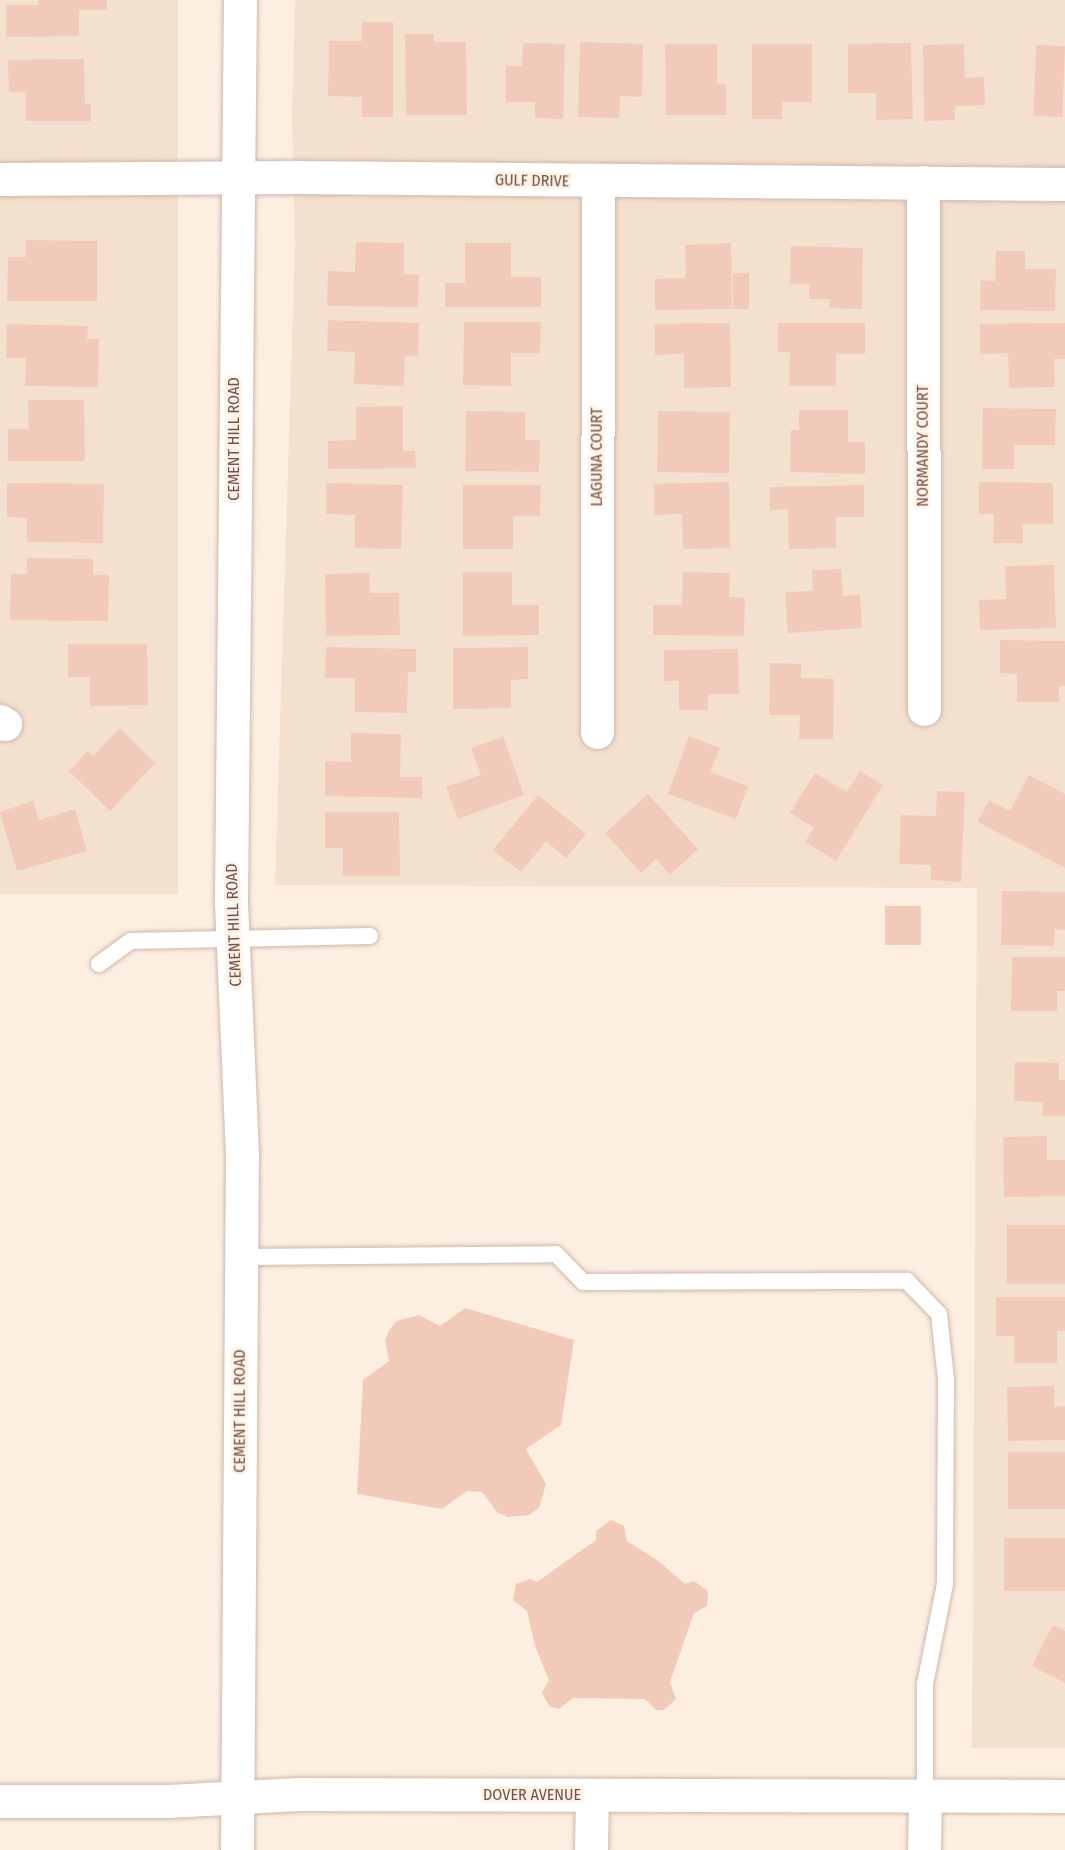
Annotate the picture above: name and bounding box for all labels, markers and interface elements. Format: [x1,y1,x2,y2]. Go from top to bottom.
street label: GULF DRIVE [495,171,569,191]
street label: CEMENT HILL ROAD [224,377,244,501]
street label: NORMANDY COURT [913,385,933,507]
street label: LAGUNA COURT [587,408,607,506]
street label: CEMENT HILL ROAD [222,863,246,987]
street label: CEMENT HILL ROAD [230,1349,250,1473]
street label: DOVER AVENUE [483,1785,581,1805]

